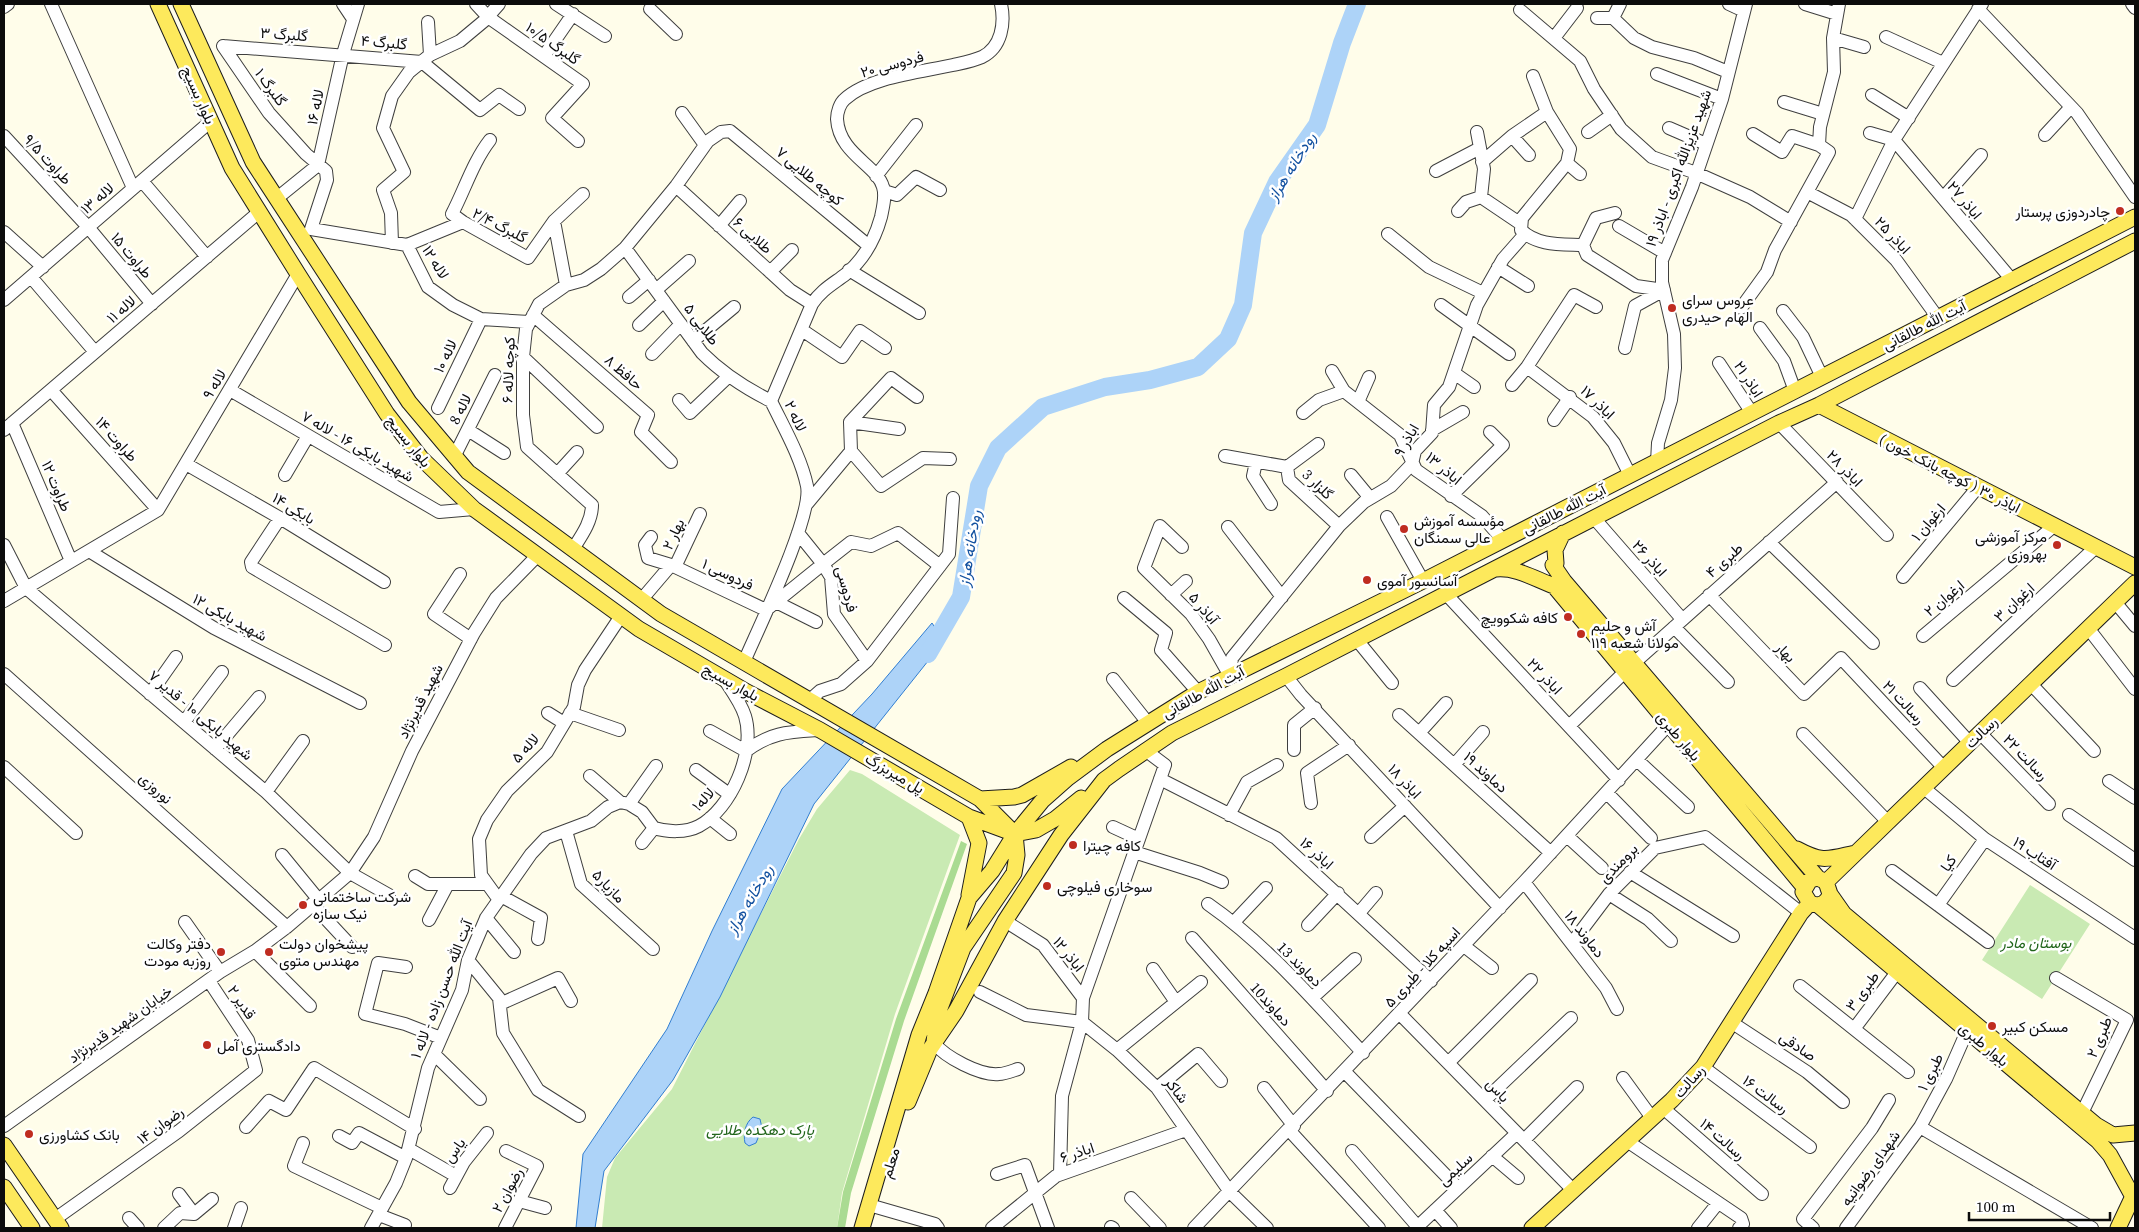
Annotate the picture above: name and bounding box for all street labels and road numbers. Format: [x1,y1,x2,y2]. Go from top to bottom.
street label: گلبرگ ۱۰/۵ [522,17,585,70]
street label: گلبرگ ۳ [260,22,309,46]
street label: گلبرگ ۴ [360,30,408,55]
street label: فردوسی ۲۰ [858,45,926,82]
street label: بلوار بسیج [176,63,221,128]
street label: گلبرگ ۱ [250,64,292,110]
street label: شهید عزیزالله اکبری - اباذر ۱۹ [1640,86,1716,249]
street label: لاله ۱۶ [301,87,329,127]
street label: طراوت ۹/۵ [19,129,77,189]
street label: کوچه طلایی ۷ [772,142,849,211]
street label: اباذر ۲۷ [1943,176,1987,224]
street label: لاله ۱۳ [76,177,118,219]
street label: گلبرگ ۲/۴ [469,202,531,248]
street label: طلایی ۶ [729,212,777,258]
street label: اباذر ۲۵ [1870,212,1916,258]
street label: طراوت ۱۵ [106,227,158,283]
street label: لاله ۱۲ [417,241,455,283]
street label: لاله ۱۱ [102,290,140,328]
street label: آیت الله طالقانی [1879,294,1971,355]
street label: طلایی ۵ [679,299,725,350]
street label: لاله ۱۰ [428,336,462,376]
street label: کوچه لاله ۶ [496,336,520,403]
street label: حافظ ۸ [600,349,648,395]
street label: اباذر ۲۱ [1729,357,1769,401]
street label: لاله ۹ [197,365,231,403]
street label: اباذر ۱۷ [1576,380,1620,424]
street label: لاله 8 [443,390,477,428]
street label: لاله ۲ [780,397,812,435]
street label: شهید بابکی ۱۶ - لاله ۷ [298,405,418,487]
street label: بلوار بسیج [381,410,437,472]
street label: طراوت ۱۴ [91,412,143,466]
street label: اباذر ۹ [1388,420,1424,460]
street label: اباذر ۳۰ ( کوچه بانک خون ) [1876,428,2024,518]
street label: اباذر ۲۸ [1822,445,1868,491]
street label: اباذر ۱۳ [1421,447,1467,489]
street label: طراوت ۱۲ [37,457,77,515]
street label: گلزار 3 [1298,464,1338,504]
street label: آیت الله طالقانی [1519,478,1611,539]
street label: بابکی ۱۴ [269,487,319,529]
street label: ارغوان ۱ [1906,499,1950,545]
street label: بهار ۲ [657,515,689,553]
street label: اباذر ۲۶ [1628,535,1672,581]
street label: طبری ۴ [1701,538,1747,582]
street label: فردوسی ۱ [699,553,757,595]
street label: فردوسی [831,564,863,614]
street label: ارغوان ۲ [1919,575,1969,621]
street label: ارغوان ۳ [1989,578,2039,626]
street label: آباذر ۵ [1184,587,1225,630]
street label: شهید بابکی ۱۲ [189,588,271,646]
street label: بهار [1770,636,1801,667]
street label: اباذر ۲۲ [1523,653,1567,699]
street label: بلوار بسیج [698,658,763,707]
street label: شهید قدیرنژاد [392,660,448,742]
street label: آیت الله طالقانی [1158,660,1249,723]
street label: شهید بابکی ۱۰ - قدیر ۷ [144,665,258,765]
street label: رسالت ۲۱ [1878,675,1930,729]
street label: بلوار طبری [1652,707,1706,765]
street label: رسالت [1960,711,2002,753]
street label: لاله ۵ [506,729,544,767]
street label: رسالت ۲۲ [1999,729,2053,785]
street label: دماوند ۱۹ [1459,746,1513,798]
street label: پل میربزرگ [862,748,928,798]
street label: اباذر ۱۸ [1383,759,1427,803]
street label: نوروزی [135,767,177,809]
street label: لاله۱ [687,783,719,815]
street label: آفتاب ۱۹ [2009,831,2062,876]
street label: اباذر ۱۶ [1295,832,1339,874]
street label: برومندی [1594,838,1642,888]
street label: کیا [1935,850,1961,876]
street label: مازیار۵ [588,864,630,908]
street label: دماوند ۱۸ [1560,906,1610,962]
street label: آیت الله حسن زاده - لاله ۱ [405,915,478,1061]
street label: اسپه کلا - طبری ۵ [1379,922,1465,1012]
street label: اباذر ۱۲ [1048,932,1090,976]
street label: دماوند 13 [1273,937,1327,991]
street label: طبری ۳ [1840,967,1884,1015]
street label: دماوند10 [1245,977,1297,1031]
street label: خيابان شهيد قديرنژاد [64,980,176,1068]
street label: قدیر ۲ [223,981,261,1023]
street label: طبری ۲ [2081,1013,2117,1061]
street label: بلوار طبری [1955,1017,2013,1071]
street label: صادقی [1775,1026,1821,1066]
street label: طبری ۱ [1912,1050,1948,1094]
street label: رسالت [1669,1060,1709,1102]
street label: رسالت ۱۶ [1738,1070,1794,1118]
street label: شاکر [1160,1072,1194,1108]
street label: یاس [1481,1073,1515,1107]
street label: رضوان ۱۴ [132,1101,188,1149]
street label: رسالت ۱۴ [1696,1113,1750,1165]
street label: شهدای رضوانیه [1835,1126,1905,1210]
street label: یاس [438,1133,470,1167]
street label: اباذر ۶ [1057,1137,1097,1167]
street label: معلم [875,1145,905,1181]
street label: سلیمی [1433,1147,1477,1191]
street label: رضوان ۲ [486,1164,528,1216]

